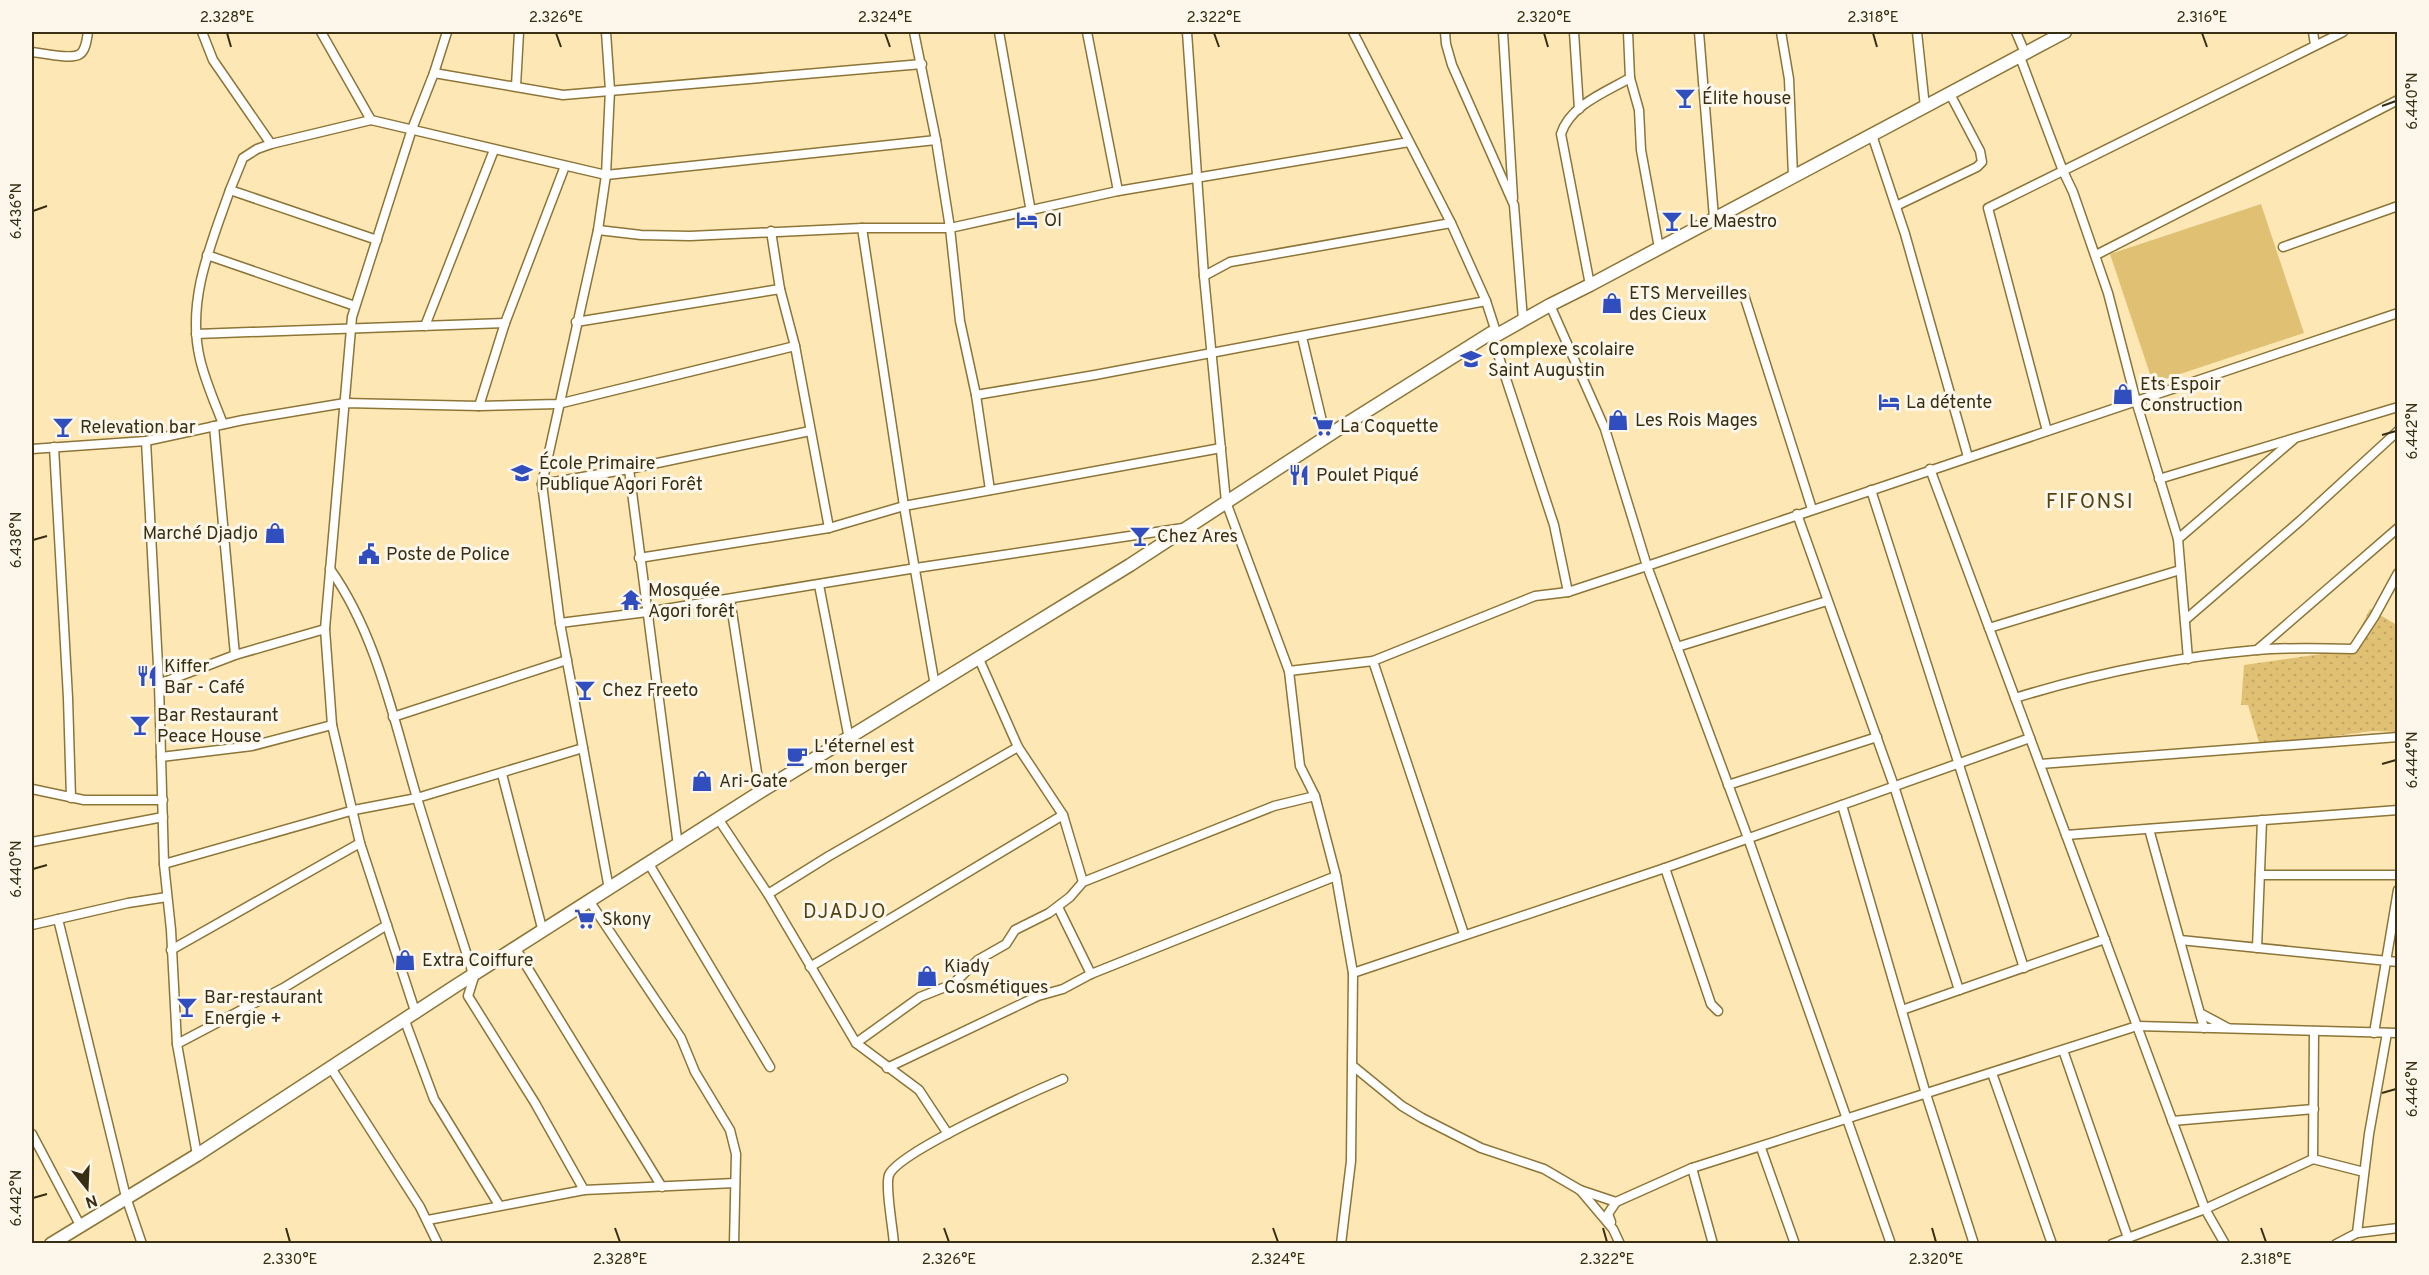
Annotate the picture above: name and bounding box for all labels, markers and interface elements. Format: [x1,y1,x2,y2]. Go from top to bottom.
text: 2.328°E [200,9,254,28]
text: 2.326°E [529,9,583,28]
text: 2.324°E [858,9,912,28]
text: 2.322°E [1187,9,1241,28]
text: 2.320°E [1516,9,1572,28]
text: 2.318°E [1847,9,1899,28]
text: 2.316°E [2176,9,2228,28]
text: 6.440°N [2404,72,2423,130]
bar icon: Élite house [1673,86,1697,110]
place label: Élite house [1702,86,1791,111]
text: 6.436°N [8,183,27,239]
hotel icon: Ol [1015,208,1039,232]
bar icon: Le Maestro [1660,209,1684,233]
place label: Ol [1044,210,1062,233]
place label: Le Maestro [1689,211,1777,234]
place label: ETS Merveilles des Cieux [1629,283,1747,327]
shop icon: ETS Merveilles des Cieux [1600,291,1624,315]
place label: Complexe scolaire Saint Augustin [1488,339,1634,383]
school or university icon: Complexe scolaire Saint Augustin [1459,347,1483,371]
place label: Ets Espoir Construction [2140,374,2243,418]
shop icon: Ets Espoir Construction [2111,382,2135,406]
hotel icon: La détente [1877,390,1901,414]
place label: La détente [1906,392,1992,415]
text: 6.442°N [2404,403,2423,459]
shop icon: Les Rois Mages [1606,408,1630,432]
place label: Les Rois Mages [1635,410,1758,433]
supermarket icon: La Coquette [1311,414,1335,438]
bar icon: Relevation bar [51,415,75,439]
place label: La Coquette [1340,416,1438,439]
place label: Relevation bar [80,417,196,440]
place label: École Primaire Publique Agori Forêt [539,451,703,497]
school or university icon: École Primaire Publique Agori Forêt [510,461,534,485]
restaurant icon: Poulet Piqué [1287,463,1311,487]
place label: Poulet Piqué [1316,465,1419,488]
district label: FIFONSI [2046,489,2134,516]
text: 6.438°N [8,512,27,568]
shop icon: Marché Djadjo [263,521,287,545]
place label: Marché Djadjo [143,523,258,546]
bar icon: Chez Ares [1128,524,1152,548]
place label: Chez Ares [1157,526,1238,549]
public building icon: Poste de Police [357,542,381,566]
place label: Poste de Police [386,544,510,567]
place label: Mosquée Agori forêt [648,580,735,624]
temple icon: Mosquée Agori forêt [619,588,643,612]
place label: Kiffer Bar - Café [164,656,245,700]
restaurant icon: Kiffer Bar - Café [135,664,159,688]
bar icon: Chez Freeto [573,678,597,702]
place label: Chez Freeto [602,680,698,703]
place label: Bar Restaurant Peace House [157,705,279,749]
bar icon: Bar Restaurant Peace House [128,713,152,737]
text: 6.444°N [2404,731,2423,789]
place label: L'éternel est mon berger [814,736,915,780]
cafe icon: L'éternel est mon berger [785,744,809,768]
shop icon: Ari-Gate [690,769,714,793]
place label: Ari-Gate [719,771,788,794]
text: 6.440°N [8,840,27,898]
district label: DJADJO [803,900,887,926]
supermarket icon: Skony [573,907,597,931]
place label: Skony [602,909,651,932]
shop icon: Extra Coiffure [393,948,417,972]
place label: Extra Coiffure [422,950,533,973]
place label: Kiady Cosmétiques [944,956,1048,1000]
shop icon: Kiady Cosmétiques [915,964,939,988]
place label: Bar-restaurant Energie + [204,987,323,1031]
bar icon: Bar-restaurant Energie + [175,995,199,1019]
text: 6.446°N [2404,1061,2423,1117]
north arrow [57,1158,117,1218]
text: 6.442°N [8,1170,27,1226]
text: N [82,1189,100,1212]
text: 2.330°E [262,1251,318,1270]
text: 2.328°E [593,1251,647,1270]
text: 2.326°E [922,1251,976,1270]
text: 2.324°E [1251,1251,1305,1270]
text: 2.322°E [1580,1251,1634,1270]
text: 2.320°E [1908,1251,1964,1270]
text: 2.318°E [2240,1251,2292,1270]

